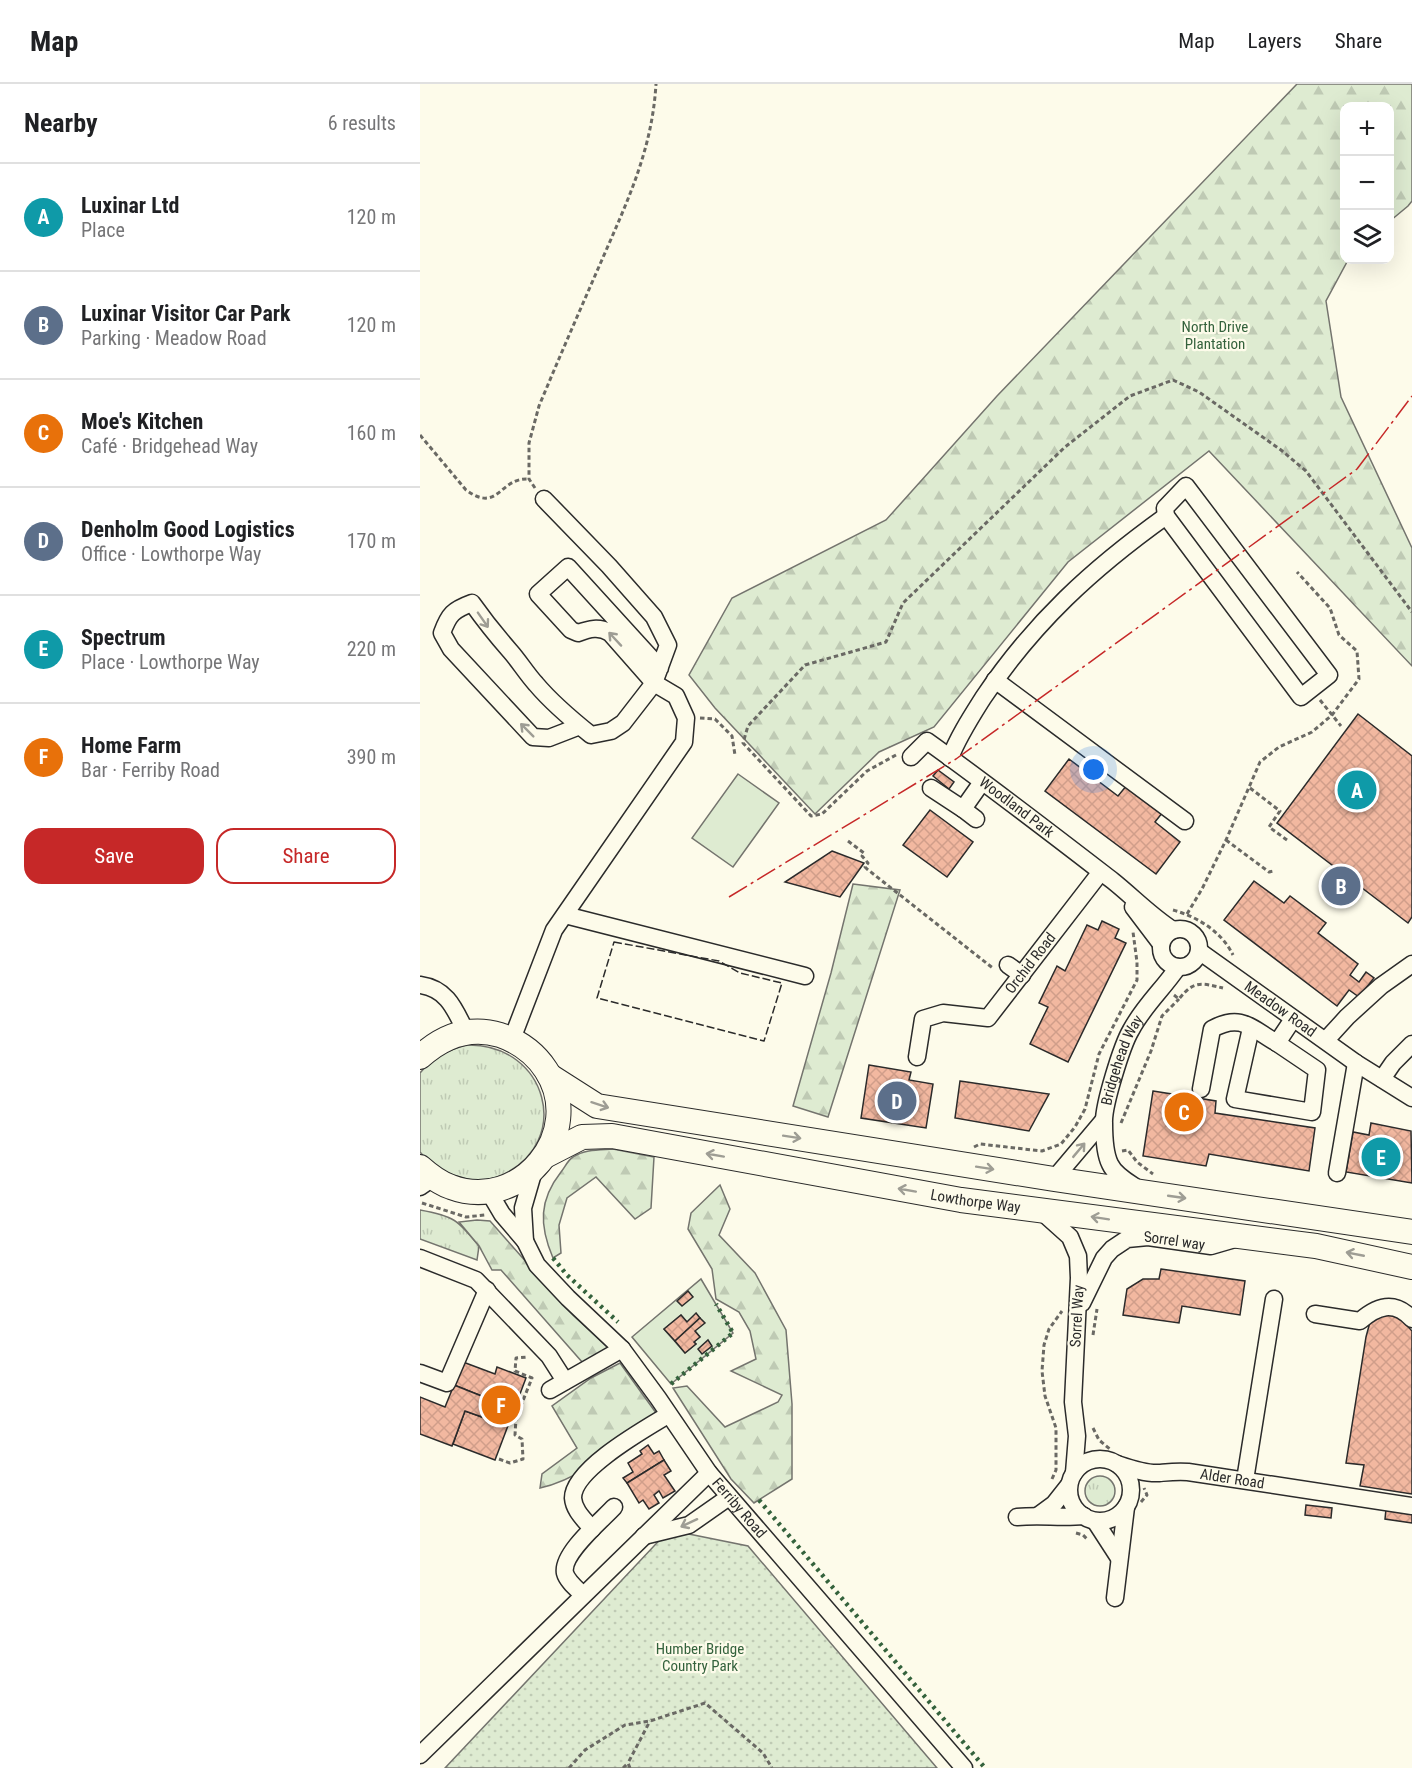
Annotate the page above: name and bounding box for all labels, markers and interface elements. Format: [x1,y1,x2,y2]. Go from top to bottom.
text: Map [30,25,78,58]
text: Map [1178,29,1215,53]
text: Layers [1248,29,1302,53]
text: Share [1335,29,1382,53]
map controls [1340,102,1394,264]
button: + [1340,102,1394,156]
text: Nearby [24,108,98,138]
text: 6 results [328,111,396,135]
button: − [1340,156,1394,210]
text: Luxinar Ltd [81,193,179,218]
text: A [38,205,49,229]
text: 120 m [347,205,396,229]
button: layers [1340,210,1394,264]
text: Place [81,218,125,242]
text: Luxinar Visitor Car Park [81,301,291,326]
text: B [38,313,49,337]
text: 120 m [347,313,396,337]
park label: North Drive Plantation [1182,318,1248,353]
text: Parking · Meadow Road [81,326,267,350]
text: Moe's Kitchen [81,409,203,434]
text: C [38,421,49,445]
text: 160 m [347,421,396,445]
text: Café · Bridgehead Way [81,434,258,458]
text: Denholm Good Logistics [81,517,295,542]
text: D [38,529,49,553]
text: 170 m [347,529,396,553]
text: Office · Lowthorpe Way [81,542,261,566]
one-way arrow [477,611,490,627]
text: Spectrum [81,625,166,650]
one-way arrow [608,632,623,647]
text: E [39,637,48,661]
text: 220 m [347,637,396,661]
text: Place · Lowthorpe Way [81,650,260,674]
one-way arrow [520,722,534,737]
text: Home Farm [81,733,181,758]
text: F [39,745,48,769]
text: 390 m [347,745,396,769]
your location [1079,755,1108,784]
text: Bar · Ferriby Road [81,758,220,782]
pin: A [1338,768,1376,812]
street label: Woodland Park [976,773,1058,842]
button: Save [24,828,204,884]
button: Share [216,828,396,884]
pin: B [1322,864,1360,908]
street label: Orchid Road [1001,929,1060,997]
street label: Meadow Road [1241,977,1320,1041]
street label: Bridgehead Way [1097,1011,1147,1107]
pin: D [878,1078,916,1124]
pin: C [1164,1090,1203,1134]
one-way arrow [590,1100,609,1111]
one-way arrow [782,1132,801,1143]
pin: E [1362,1134,1400,1180]
one-way arrow [1072,1143,1086,1158]
one-way arrow [706,1149,725,1160]
one-way arrow [974,1163,994,1174]
one-way arrow [897,1184,917,1195]
street label: Lowthorpe Way [929,1186,1022,1217]
one-way arrow [1167,1192,1187,1203]
one-way arrow [1090,1212,1110,1223]
street label: Sorrel way [1143,1228,1206,1254]
one-way arrow [1346,1248,1365,1259]
street label: Sorrel Way [1066,1284,1088,1348]
pin: F [482,1382,520,1428]
street label: Alder Road [1199,1465,1266,1492]
street label: Ferriby Road [708,1474,770,1542]
one-way arrow [680,1518,698,1529]
park label: Humber Bridge Country Park [656,1640,744,1675]

